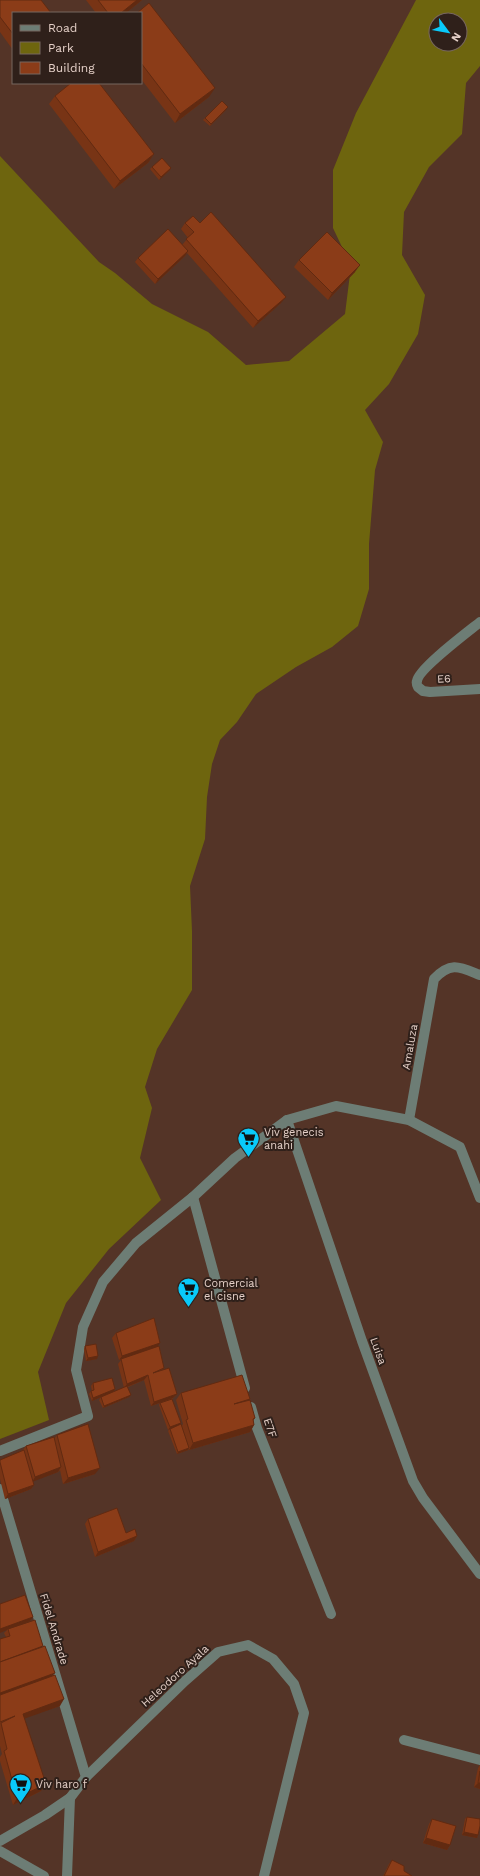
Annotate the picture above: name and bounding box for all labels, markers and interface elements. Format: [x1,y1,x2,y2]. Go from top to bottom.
legend [12,12,142,84]
north arrow [428,12,468,52]
text: Road [48,21,77,35]
text: N [448,30,464,44]
text: Park [48,41,74,55]
text: Building [48,61,95,75]
street label: E6 [437,672,451,686]
street label: Amaluza [400,1023,420,1071]
supermarket icon: Viv genecis anahi [236,1125,262,1158]
place label: Viv genecis anahi [264,1126,324,1152]
supermarket icon: Comercial el cisne [175,1276,201,1309]
place label: Comercial el cisne [204,1277,259,1303]
street label: Luisa [367,1336,389,1366]
street label: E7F [261,1416,279,1440]
street label: Fidel Andrade [37,1592,71,1666]
street label: Heleodoro Ayala [139,1642,211,1710]
supermarket icon: Viv haro f [8,1771,34,1804]
place label: Viv haro f [36,1778,88,1791]

